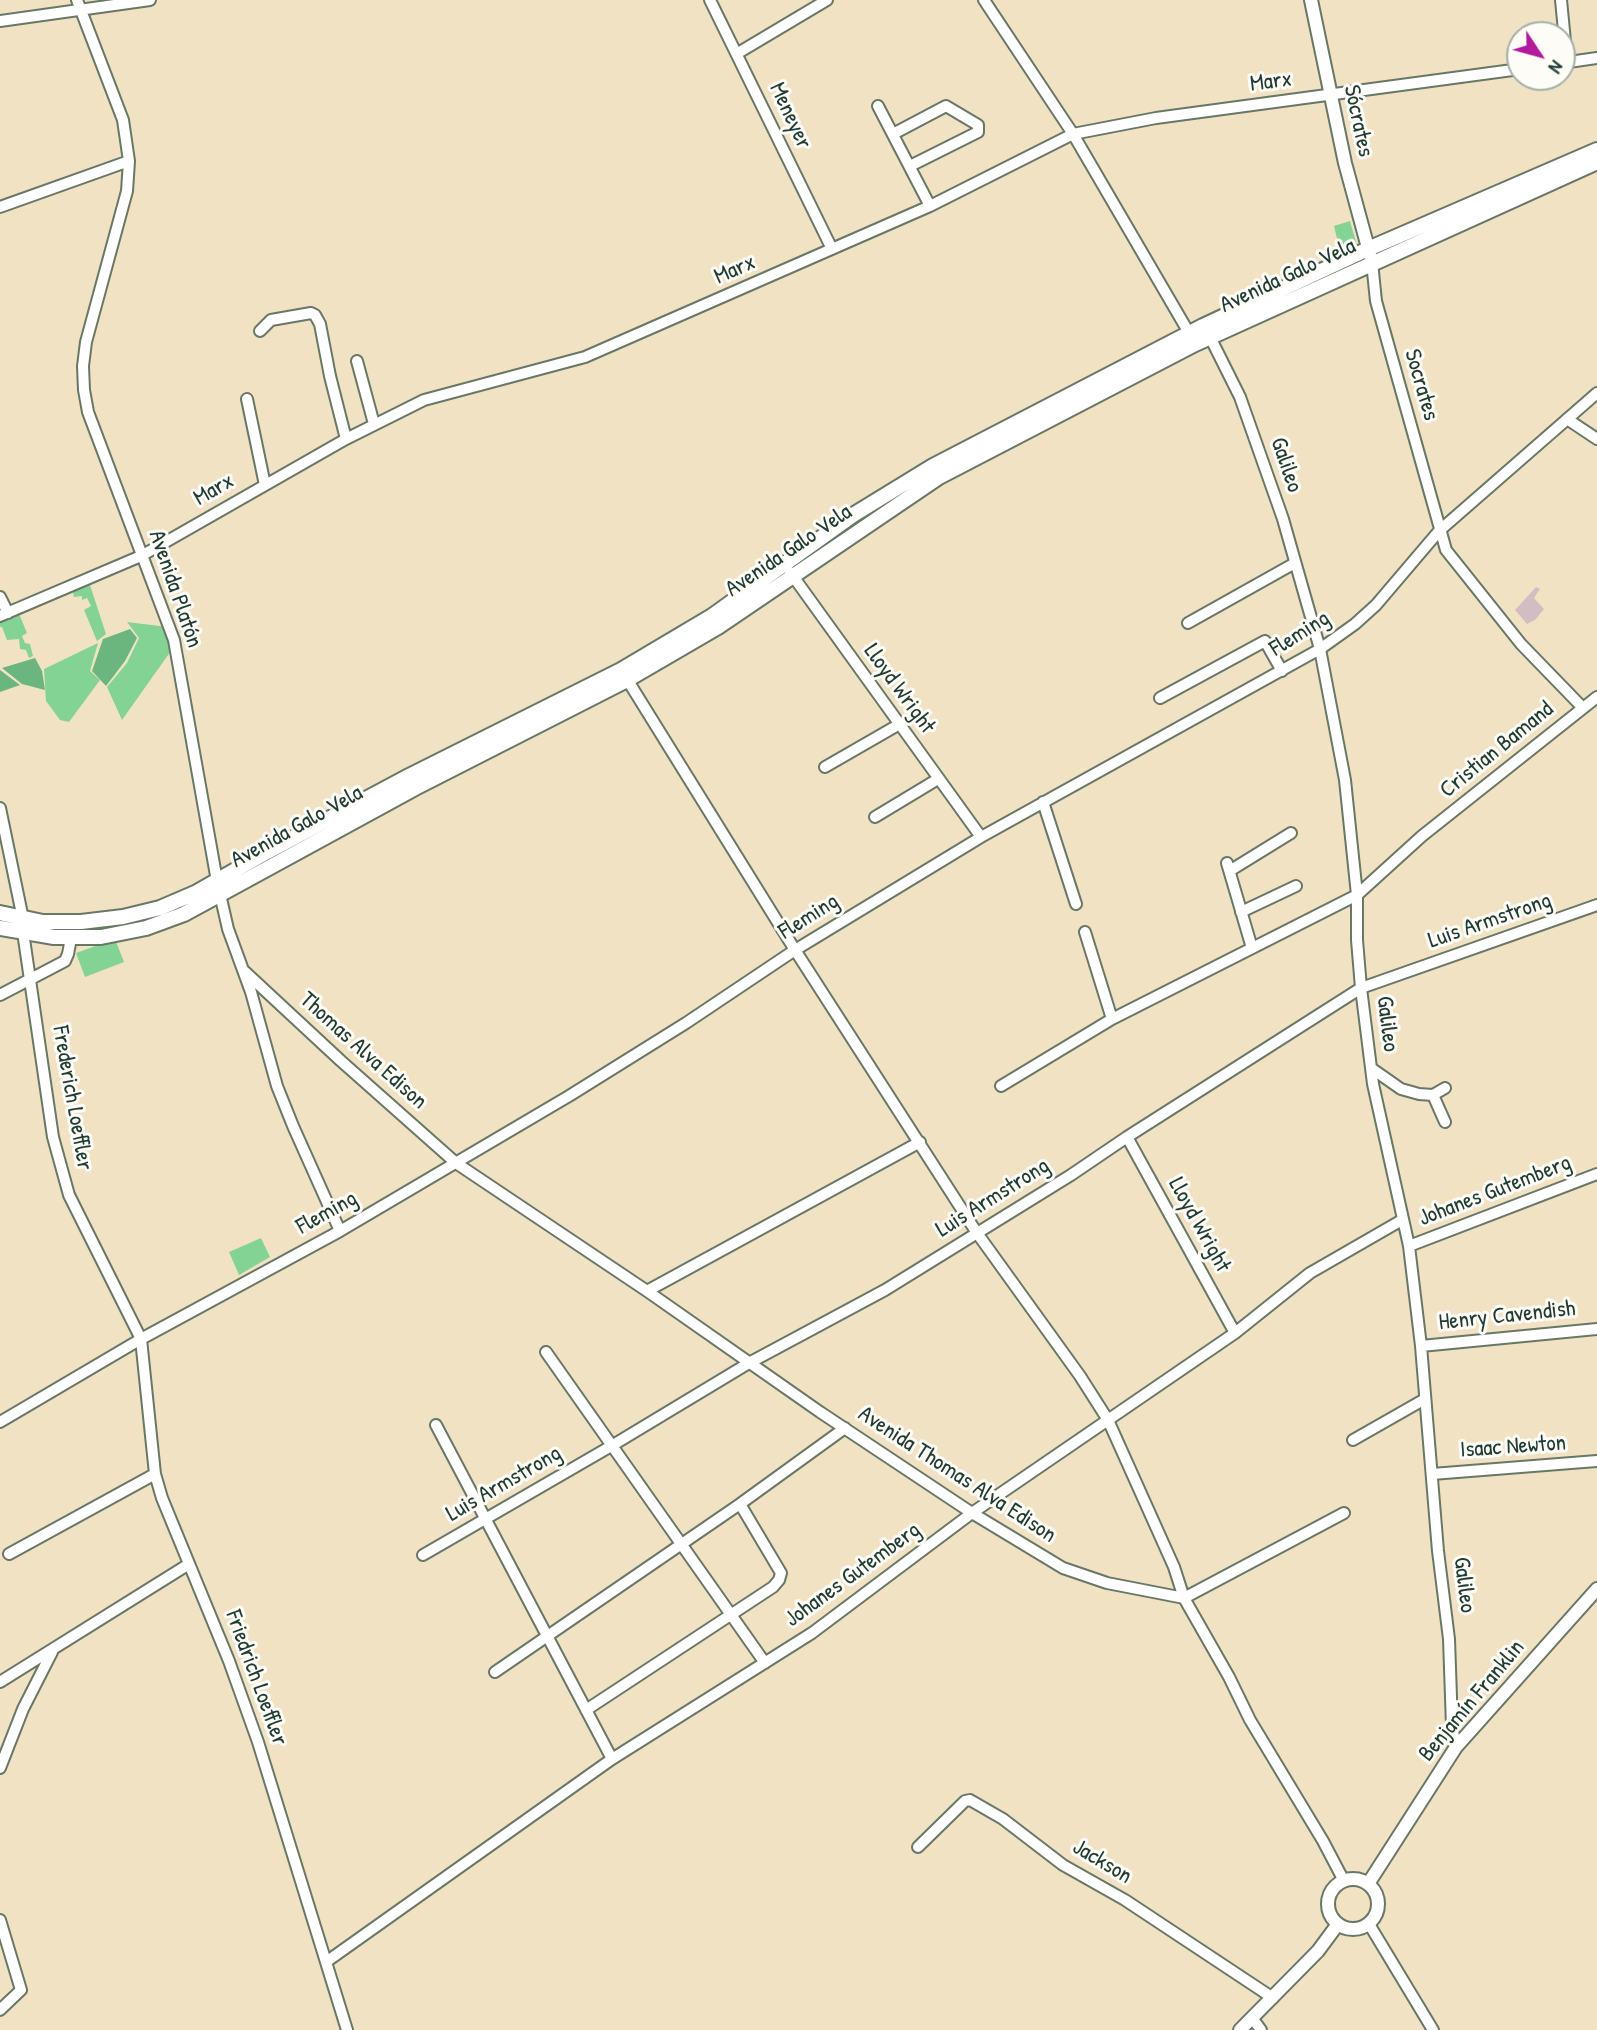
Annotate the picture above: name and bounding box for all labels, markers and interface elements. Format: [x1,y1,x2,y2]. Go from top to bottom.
north arrow [1506,21,1576,91]
text: N [1543,55,1570,79]
street label: Marx [1249,66,1293,98]
street label: Meneyer [763,78,817,154]
street label: Sócrates [1337,83,1379,159]
street label: Avenida Galo Vela [1216,233,1360,319]
street label: Marx [710,249,760,291]
street label: Socrates [1398,346,1444,424]
street label: Galileo [1264,434,1308,496]
street label: Marx [189,468,239,512]
street label: Avenida Galo Vela [721,499,857,603]
street label: Avenida Platón [142,527,208,651]
street label: Fleming [1265,605,1335,663]
street label: Lloyd Wright [857,639,941,739]
street label: Cristian Bamand [1435,696,1559,804]
street label: Avenida Galo Vela [226,779,368,875]
street label: Luis Armstrong [1425,887,1555,955]
street label: Fleming [774,888,844,946]
street label: Thomas Alva Edison [294,986,432,1116]
street label: Galileo [1370,995,1404,1053]
street label: Frederich Loeffler [46,1024,98,1172]
street label: Johanes Gutemberg [1415,1149,1575,1233]
street label: Luis Armstrong [931,1152,1055,1244]
street label: Lloyd Wright [1162,1173,1236,1277]
street label: Fleming [292,1185,362,1241]
street label: Henry Cavendish [1437,1295,1577,1337]
street label: Avenida Thomas Alva Edison [853,1401,1061,1549]
street label: Isaac Newton [1459,1430,1567,1464]
street label: Luis Armstrong [442,1440,566,1528]
street label: Johanes Gutemberg [780,1517,926,1633]
street label: Galileo [1447,1556,1481,1614]
street label: Friedrich Loeffler [219,1607,293,1749]
street label: Benjamín Franklin [1413,1635,1531,1767]
street label: Jackson [1067,1834,1137,1890]

